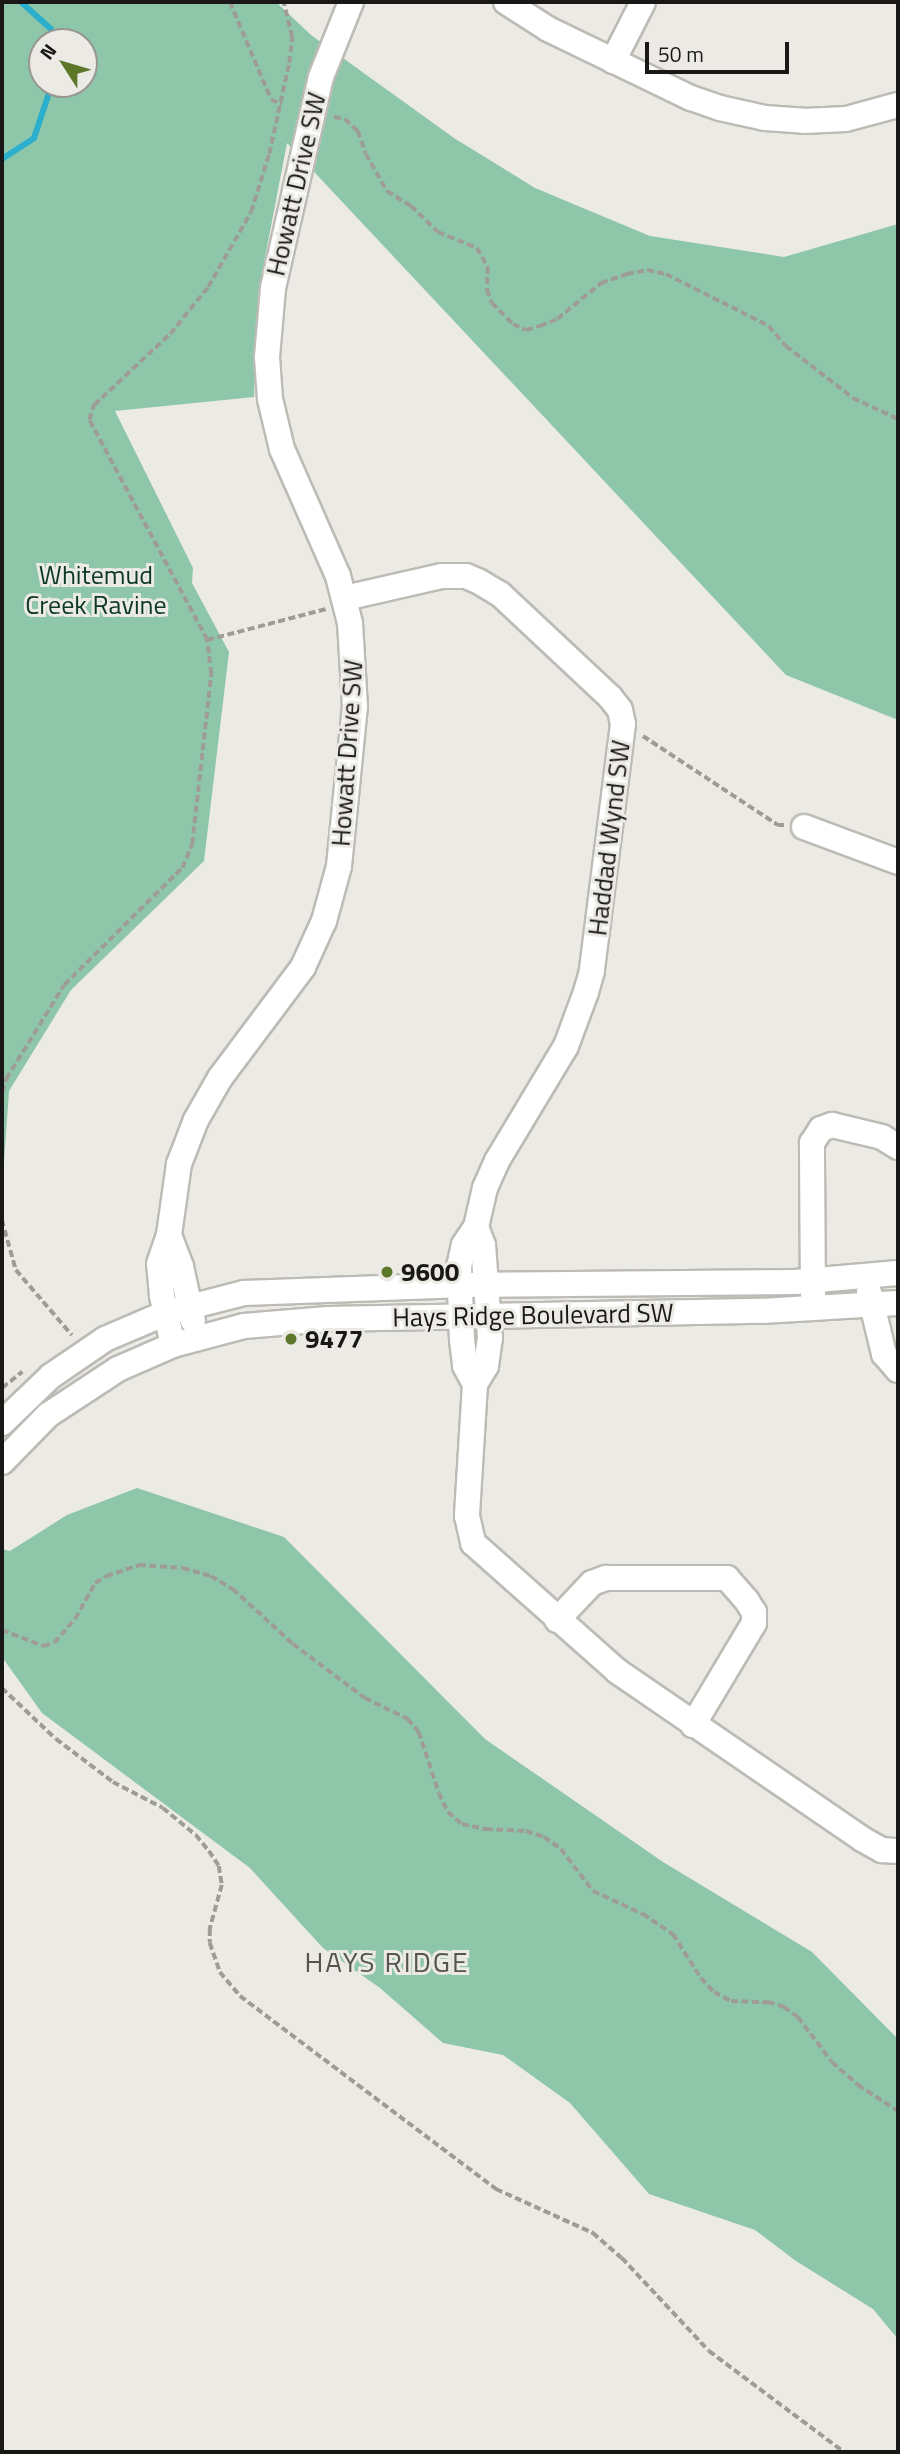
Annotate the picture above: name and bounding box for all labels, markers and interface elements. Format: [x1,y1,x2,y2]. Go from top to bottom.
north arrow [28,28,98,98]
scale bar [648,28,792,72]
text: N [32,37,63,65]
text: 50 m [658,38,704,70]
street label: Howatt Drive SW [260,89,332,279]
park label: Whitemud Creek Ravine [25,559,167,620]
street label: Howatt Drive SW [325,658,369,848]
street label: Haddad Wynd SW [582,738,636,938]
place label: 9600 [401,1256,459,1288]
marker: 9600 [379,1264,395,1280]
street label: Hays Ridge Boulevard SW [392,1297,674,1333]
place label: 9477 [305,1323,363,1355]
marker: 9477 [283,1331,299,1347]
district label: HAYS RIDGE [306,1945,468,1979]

